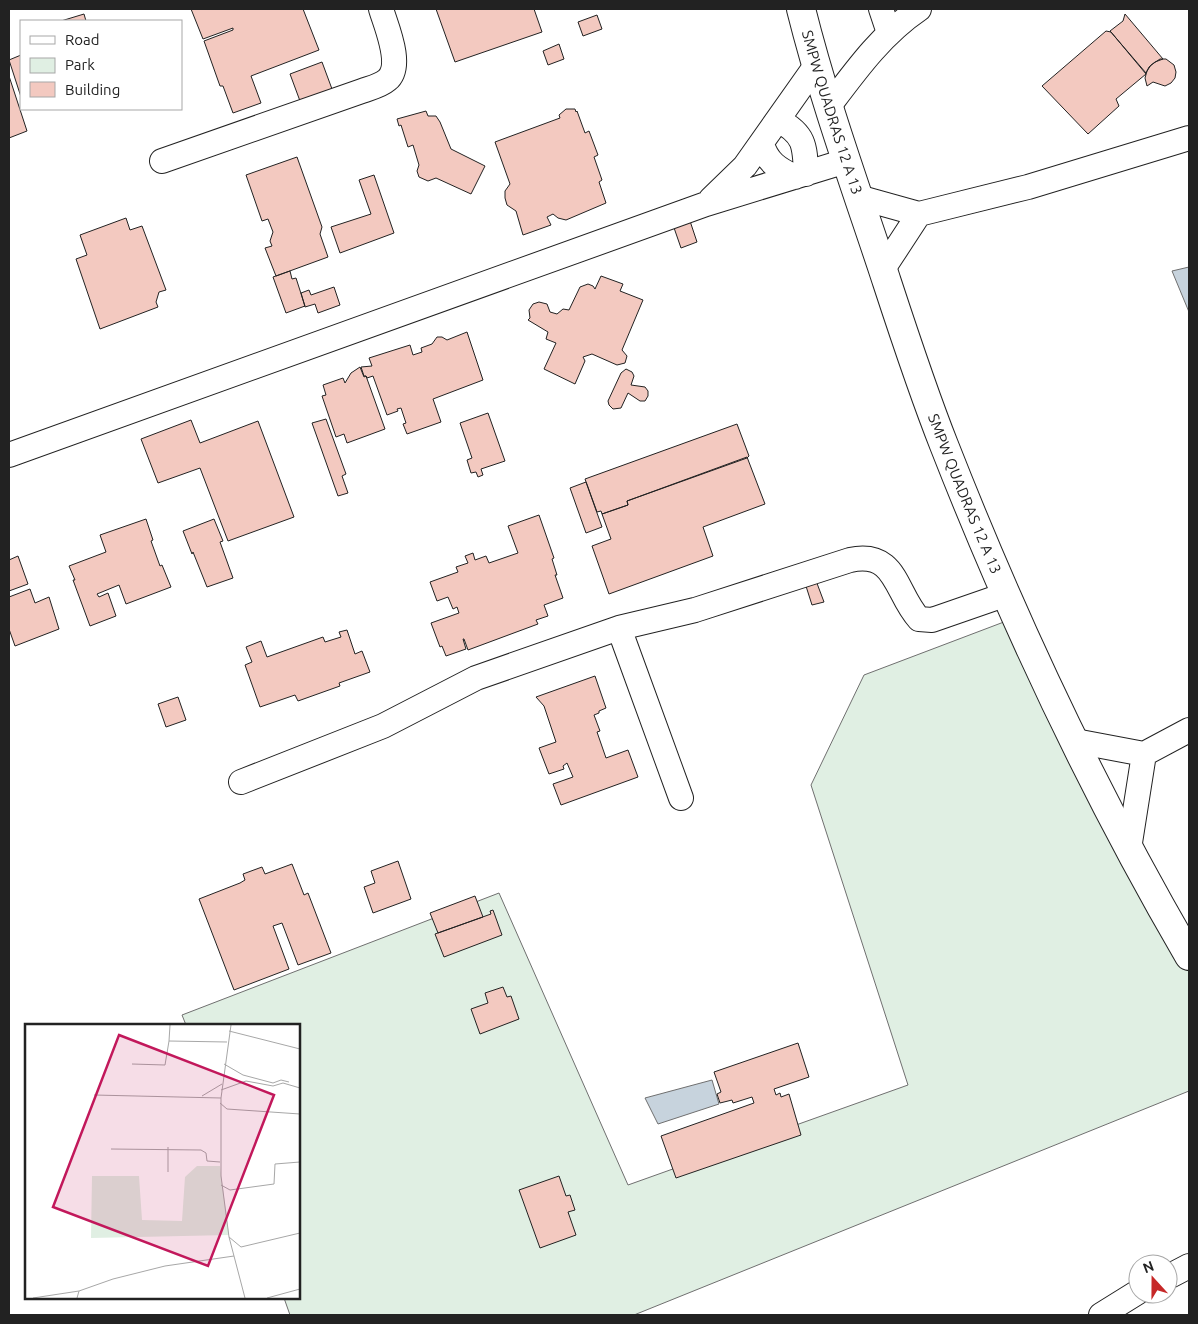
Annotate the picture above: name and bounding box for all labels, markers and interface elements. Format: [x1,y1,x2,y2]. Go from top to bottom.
legend [20,20,182,110]
street label: SMPW QUADRAS 12 A 13 [799,28,866,197]
text: Road [65,31,100,48]
text: Park [65,56,95,73]
text: Building [65,81,120,98]
street label: SMPW QUADRAS 12 A 13 [925,411,1005,576]
inset map [25,1024,300,1299]
north arrow [1128,1254,1178,1304]
text: N [1141,1258,1156,1276]

